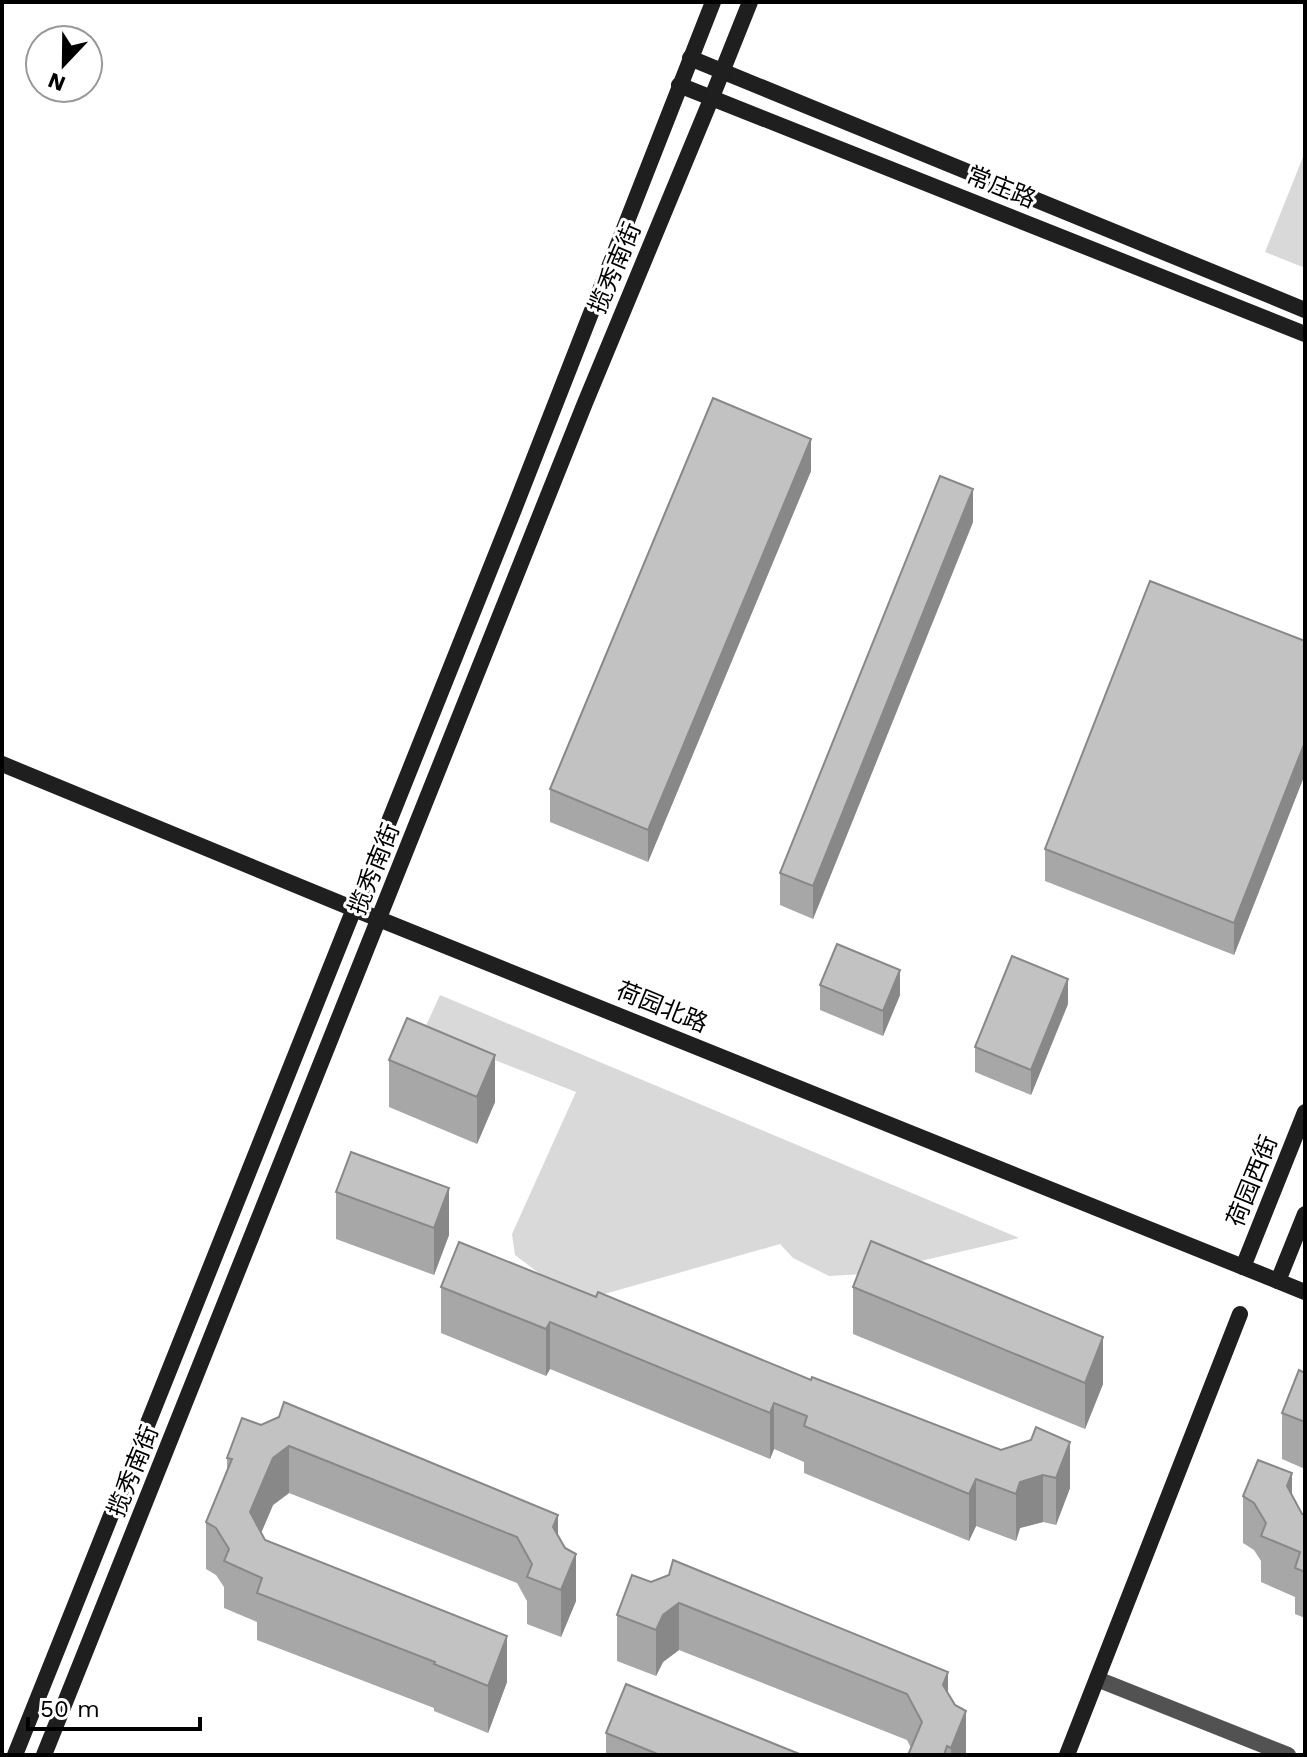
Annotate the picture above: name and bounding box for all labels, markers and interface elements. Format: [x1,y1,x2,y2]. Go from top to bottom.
north arrow [24,24,104,104]
text: N [44,67,69,97]
street label: 常庄路 [962,161,1040,213]
street label: 揽秀南街 [583,218,647,318]
street label: 揽秀南街 [343,819,405,919]
street label: 荷园北路 [612,976,712,1038]
street label: 荷园西街 [1221,1131,1283,1231]
street label: 揽秀南街 [102,1421,164,1521]
scale bar [28,1681,200,1731]
text: 50 m [40,1695,100,1723]

